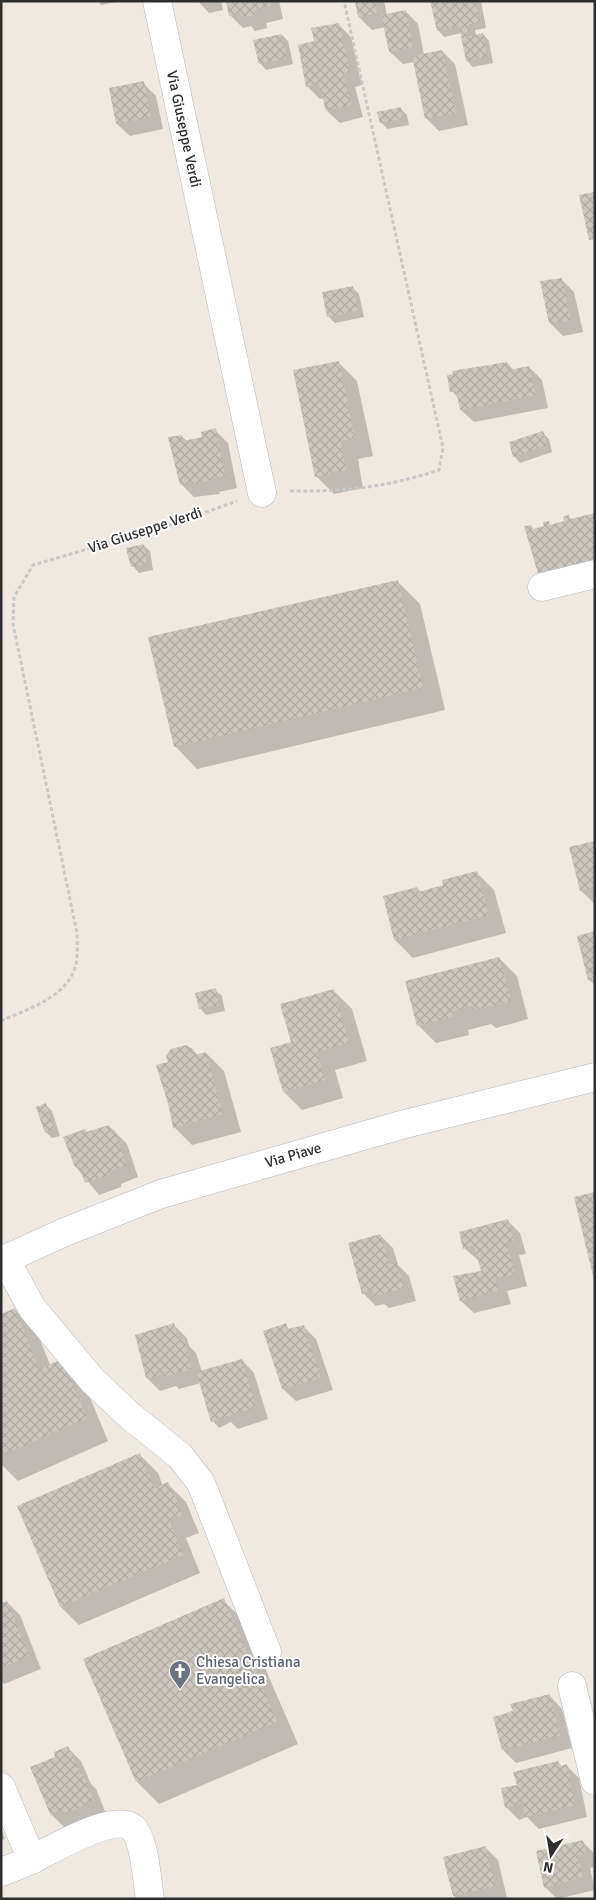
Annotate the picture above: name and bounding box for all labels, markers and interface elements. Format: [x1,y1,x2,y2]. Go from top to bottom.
street label: Via Giuseppe Verdi [163,69,205,189]
street label: Via Giuseppe Verdi [86,503,204,557]
street label: Via Piave [263,1138,323,1172]
place label: Chiesa Cristiana Evangelica [196,1653,301,1688]
church icon: Chiesa Cristiana Evangelica [168,1659,192,1690]
north arrow [526,1830,576,1880]
text: N [542,1858,555,1877]

